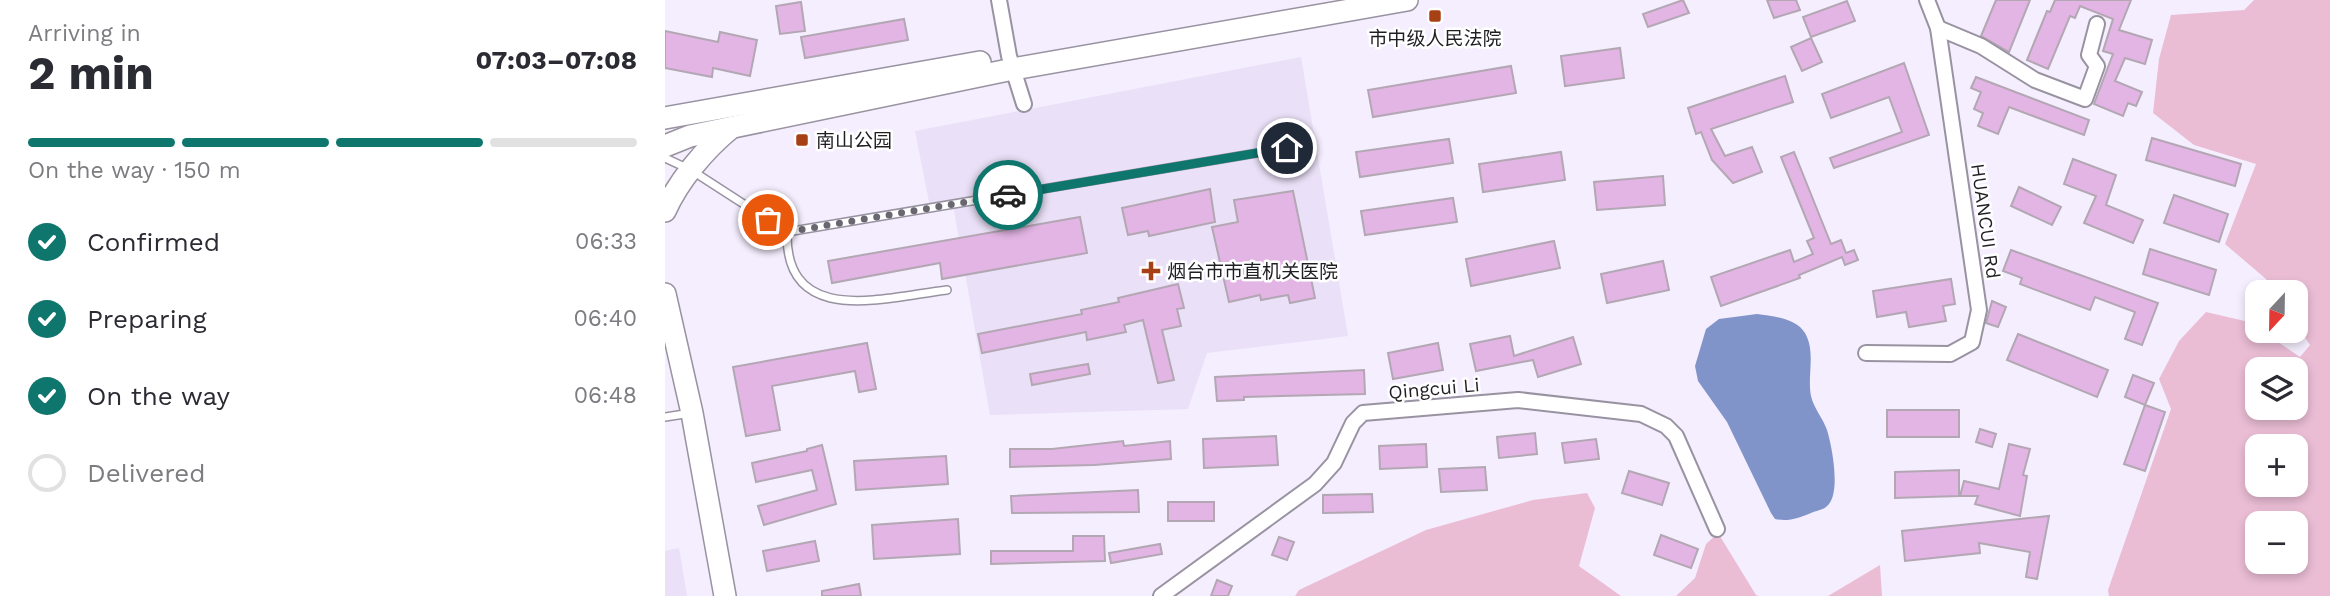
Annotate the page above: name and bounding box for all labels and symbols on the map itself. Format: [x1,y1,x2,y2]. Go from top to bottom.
marker: 市中级人民法院 [1427,8,1443,24]
place label: 市中级人民法院 [1368,27,1502,50]
pin [1257,118,1317,178]
place label: 南山公园 [816,129,892,152]
marker: 南山公园 [794,132,810,148]
courier [973,160,1043,230]
street label: HUANCUI Rd [1966,162,2005,280]
pin [738,190,798,250]
place label: 烟台市市直机关医院 [1167,260,1338,283]
marker: 烟台市市直机关医院 [1141,261,1161,281]
north arrow [2245,280,2308,343]
street label: Qingcui Li [1388,373,1481,404]

